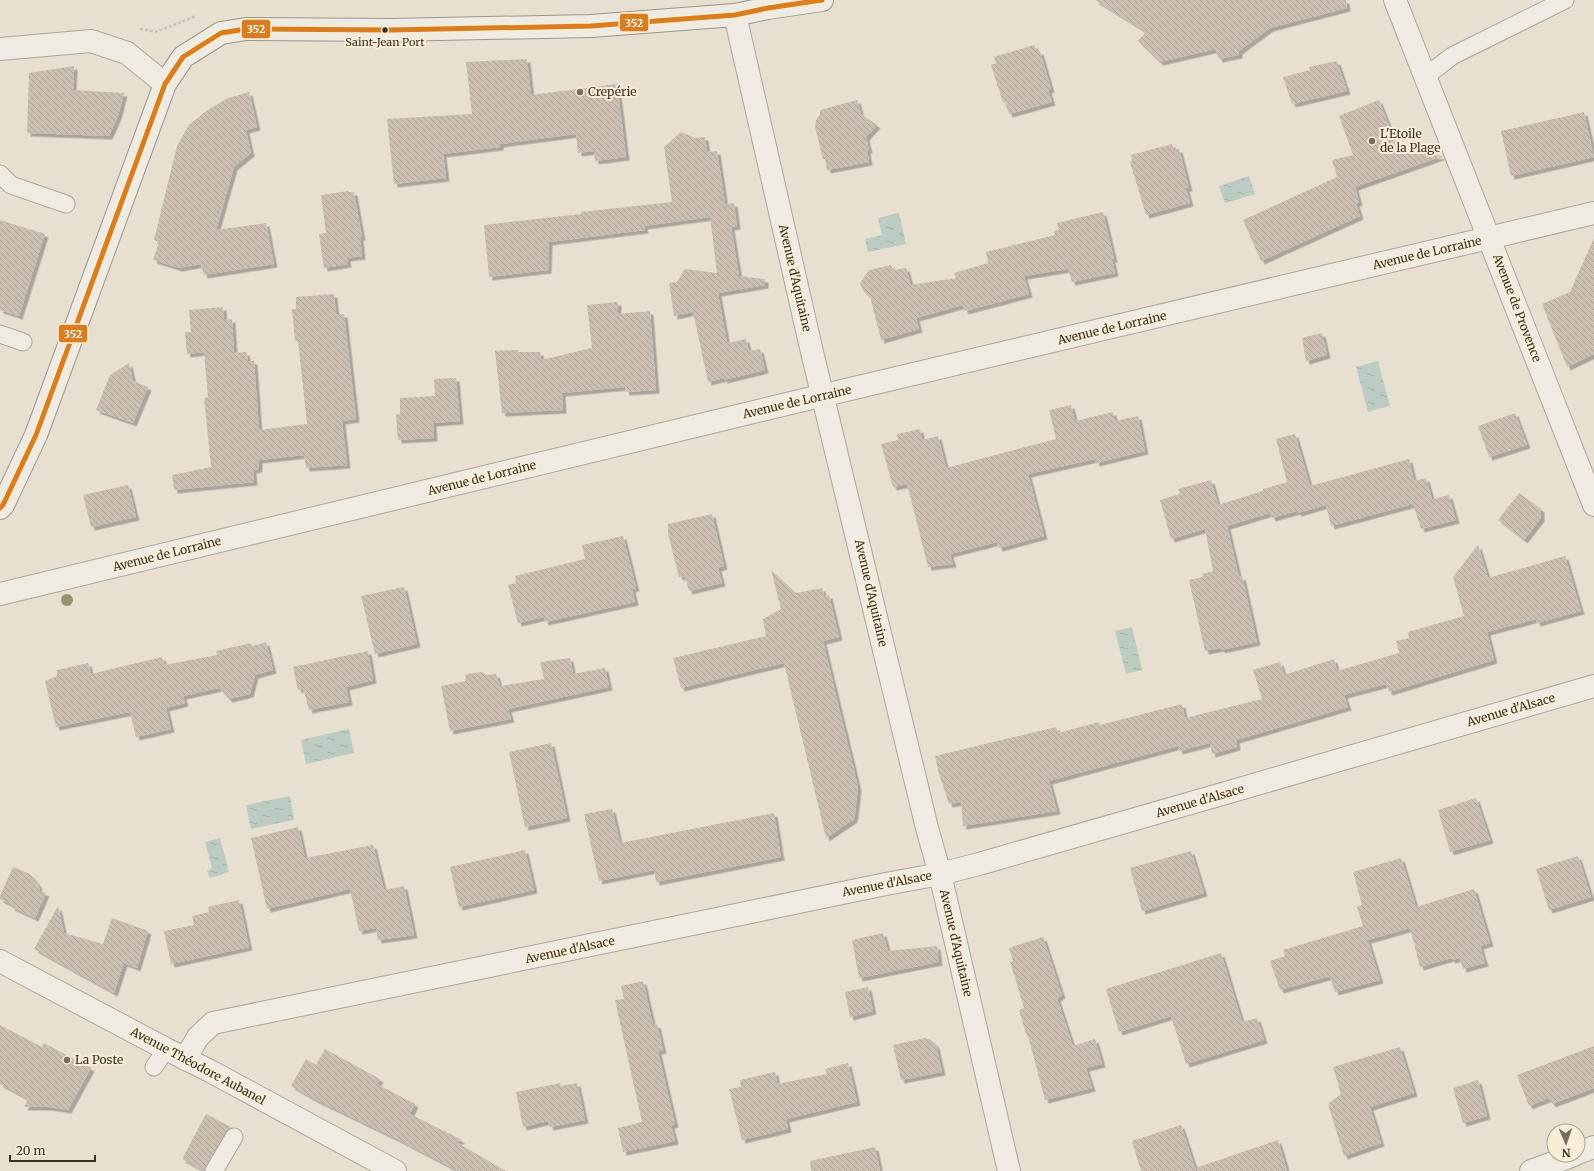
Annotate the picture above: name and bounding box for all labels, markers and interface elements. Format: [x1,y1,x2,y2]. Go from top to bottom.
line badge: 352 [619,13,649,32]
text: 352 [625,16,644,30]
line badge: 352 [241,19,271,39]
text: 352 [247,22,266,36]
marker: Saint-Jean Port [380,25,390,35]
place label: Saint-Jean Port [345,35,425,49]
place label: Crepérie [588,84,637,99]
marker: Crepérie [575,87,585,97]
place label: L'Etoile de la Plage [1380,126,1441,155]
marker: L'Etoile de la Plage [1367,136,1377,146]
street label: Avenue d'Aquitaine [776,222,815,333]
street label: Avenue de Lorraine [1370,233,1483,273]
street label: Avenue de Provence [1490,251,1545,364]
street label: Avenue de Lorraine [1055,308,1168,348]
line badge: 352 [58,324,88,343]
text: 352 [64,327,83,341]
street label: Avenue de Lorraine [740,382,853,422]
street label: Avenue de Lorraine [425,457,538,498]
street label: Avenue de Lorraine [110,533,223,574]
street label: Avenue d'Aquitaine [852,537,891,648]
street label: Avenue d'Alsace [1464,690,1557,730]
street label: Avenue d'Alsace [1153,781,1246,821]
street label: Avenue d'Alsace [840,867,933,900]
street label: Avenue d'Aquitaine [937,887,976,998]
street label: Avenue d'Alsace [523,933,616,967]
street label: Avenue Théodore Aubanel [127,1023,269,1108]
place label: La Poste [75,1052,123,1067]
marker: La Poste [62,1055,72,1065]
north arrow [1546,1123,1586,1163]
scale bar [10,1137,95,1163]
text: 20 m [16,1143,45,1158]
text: N [1561,1146,1571,1160]

